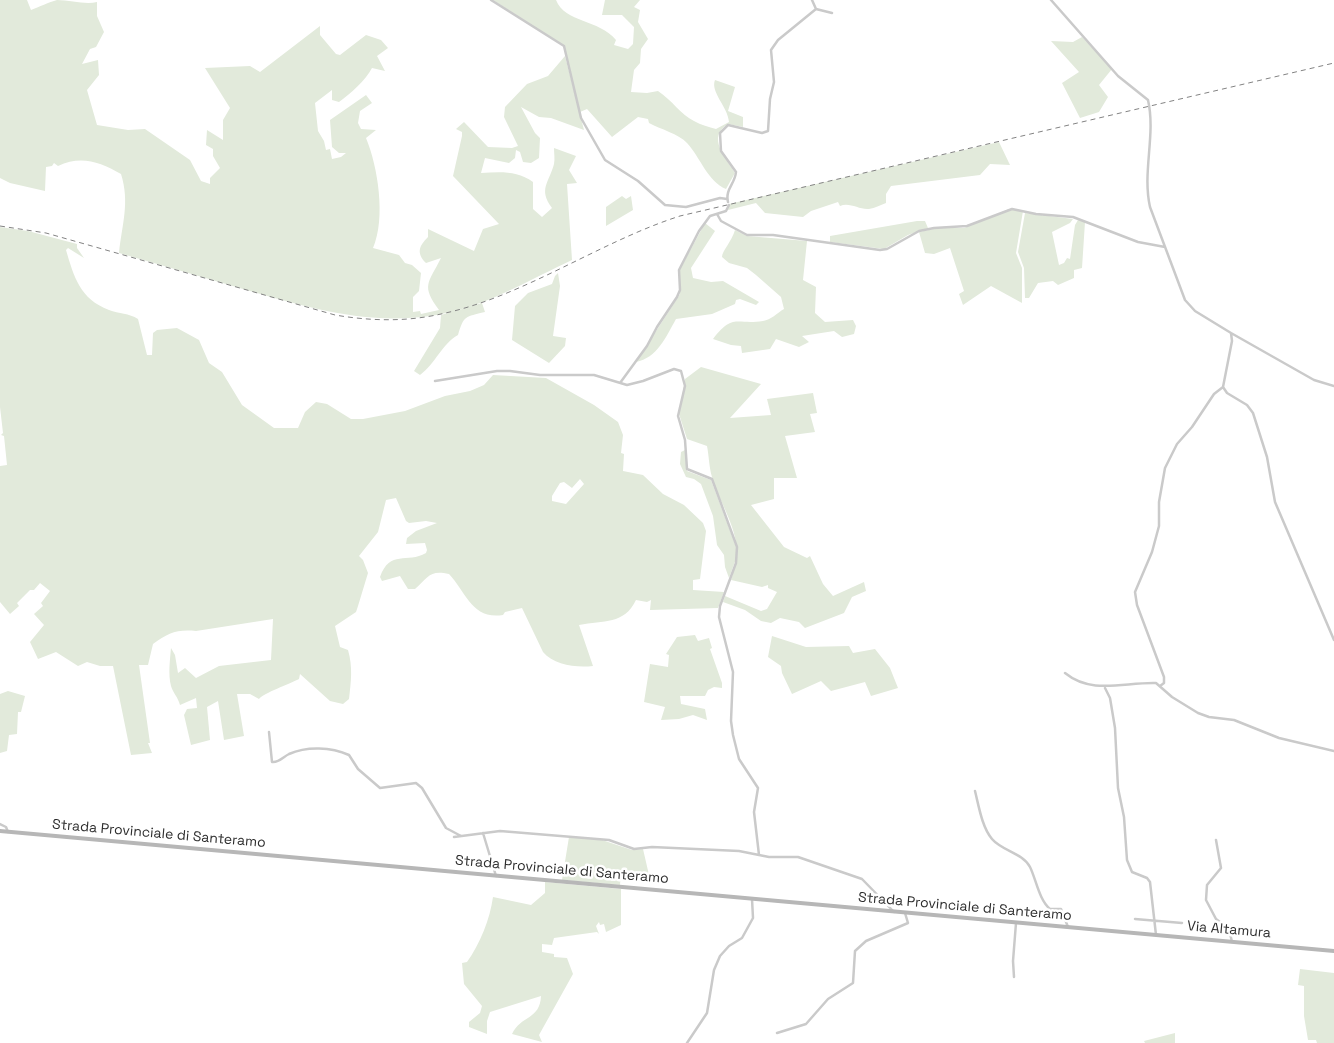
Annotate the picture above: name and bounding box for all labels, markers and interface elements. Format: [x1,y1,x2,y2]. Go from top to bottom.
street label: Strada Provinciale di Santeramo [51,816,267,852]
street label: Strada Provinciale di Santeramo [454,852,670,888]
street label: Strada Provinciale di Santeramo [857,889,1073,925]
street label: Via Altamura [1186,918,1272,942]

